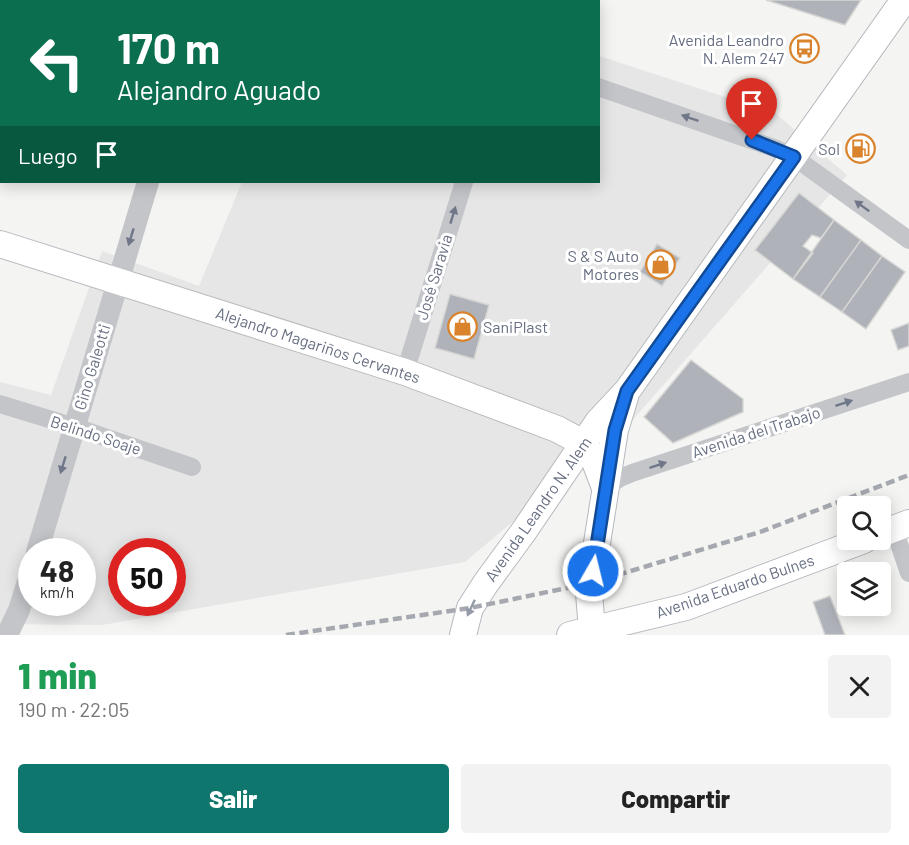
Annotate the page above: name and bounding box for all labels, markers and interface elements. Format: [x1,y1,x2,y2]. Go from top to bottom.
text: 170 m [117,22,220,72]
icon: left [18,24,96,102]
place label: Avenida Leandro N. Alem 247 [669,30,784,67]
bus stop icon: Avenida Leandro N. Alem 247 [789,33,821,65]
text: Alejandro Aguado [117,73,321,105]
pin [726,78,777,140]
icon: arrive [735,87,768,120]
one-way arrow [680,113,698,123]
fuel station icon: Sol [845,133,877,165]
icon: arrive [90,138,123,171]
place label: Sol [818,139,840,158]
text: Luego [18,142,78,168]
one-way arrow [854,200,870,212]
one-way arrow [449,206,458,224]
one-way arrow [126,229,135,247]
street label: José Saravia [411,232,456,322]
place label: S & S Auto Motores [568,246,639,283]
shop icon: S & S Auto Motores [644,249,676,281]
street label: Alejandro Magariños Cervantes [214,302,423,387]
shop icon: SaniPlast [446,311,478,343]
place label: SaniPlast [483,317,548,336]
street label: Gino Galeotti [69,322,114,412]
one-way arrow [835,398,853,408]
street label: Avenida del Trabajo [689,402,822,461]
street label: Belindo Soaje [48,411,144,458]
street label: Avenida Leandro N. Alem [480,433,595,585]
one-way arrow [58,456,67,474]
one-way arrow [649,459,667,469]
map controls [837,496,891,616]
button: search [837,496,891,550]
speed limit sign: 50 [108,538,186,616]
position arrow [561,539,625,603]
street label: Avenida Eduardo Bulnes [653,549,816,622]
text: 48 [40,552,74,588]
button: layers [837,562,891,616]
text: km/h [40,583,74,601]
one-way arrow [467,600,476,617]
text: 1 min [18,653,97,696]
button: close [828,655,891,718]
text: 190 m · 22:05 [18,697,129,721]
button: Salir [18,764,449,833]
button: Compartir [461,764,891,833]

